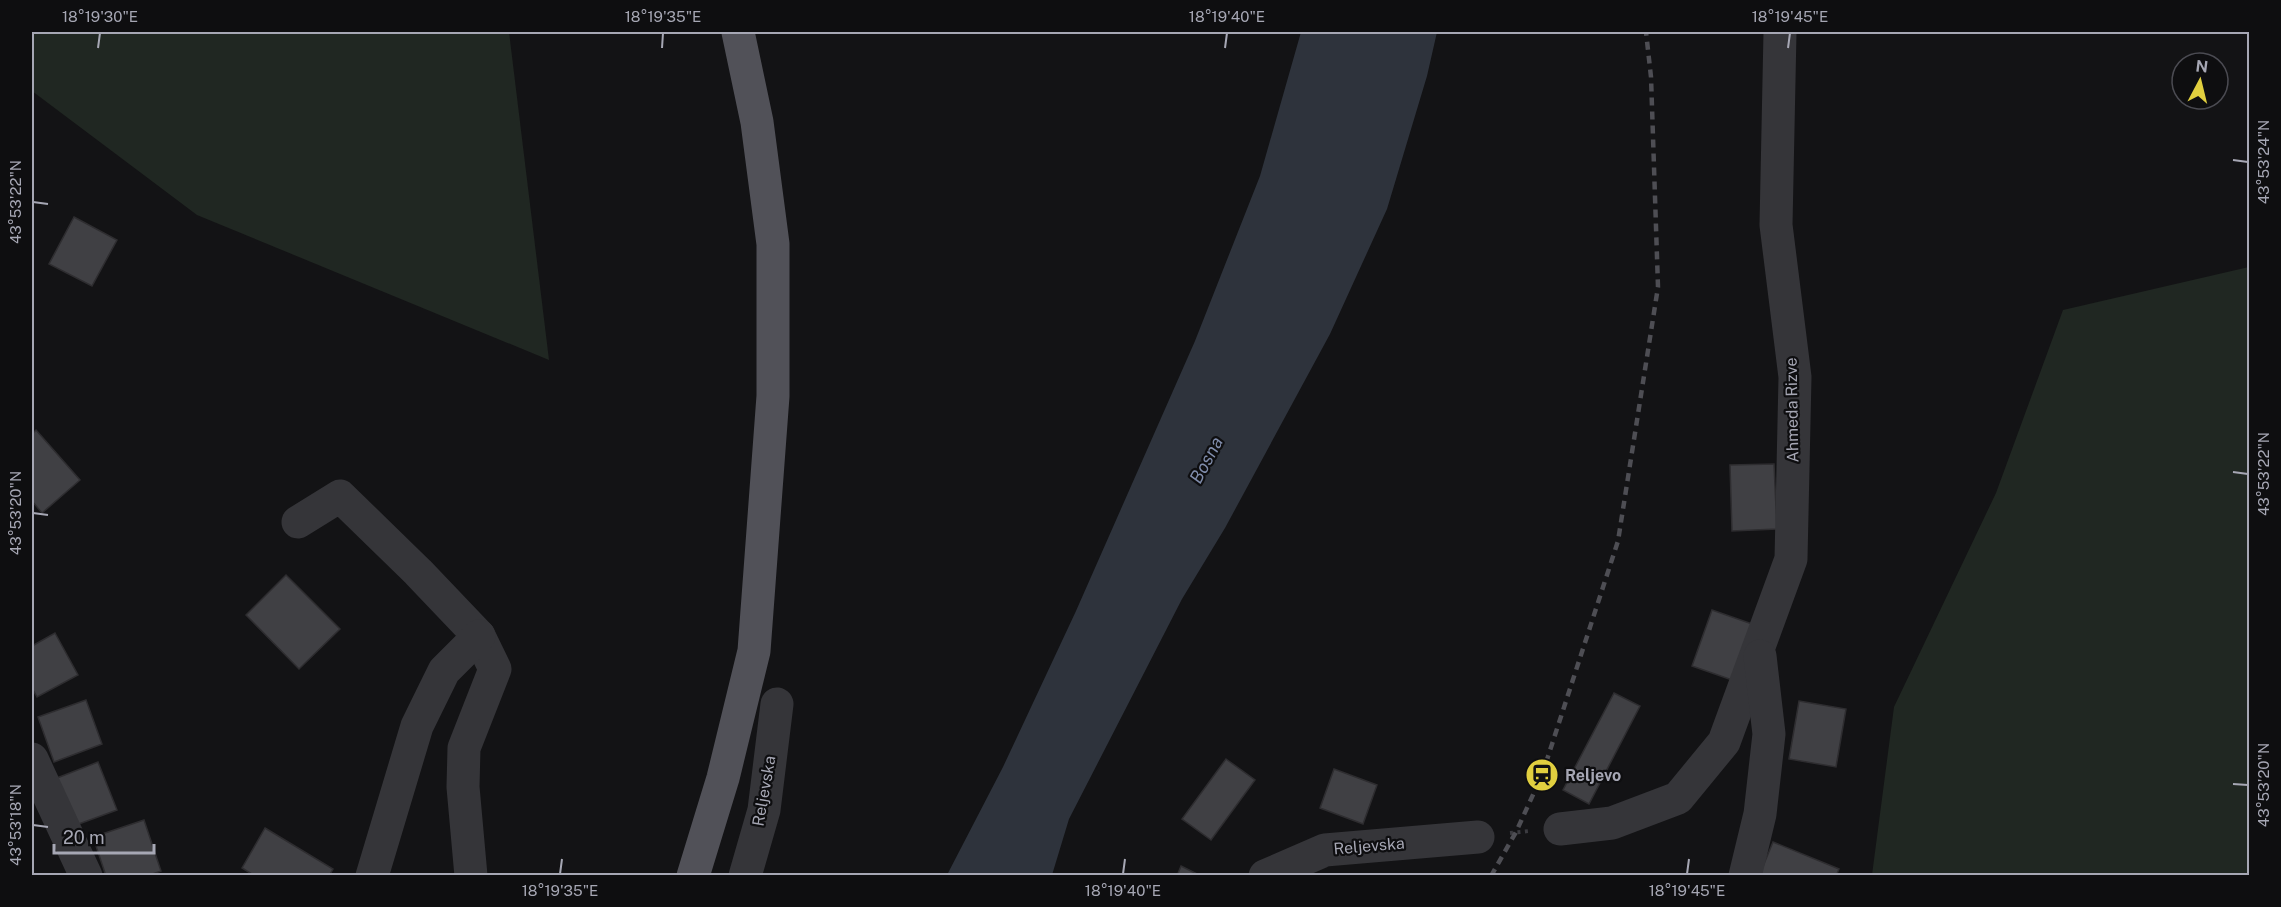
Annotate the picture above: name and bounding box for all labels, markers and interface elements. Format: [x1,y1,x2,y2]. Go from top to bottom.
text: 18°19'30"E [62,8,138,25]
text: 18°19'35"E [625,8,701,25]
text: 18°19'40"E [1189,8,1265,25]
text: 18°19'45"E [1752,8,1828,25]
north arrow [2170,51,2230,111]
text: N [2194,56,2209,77]
text: 43°53'24"N [2255,120,2272,204]
text: 43°53'22"N [7,160,24,244]
street label: Ahmeda Rizve [1782,357,1802,463]
text: 43°53'22"N [2255,432,2272,516]
water label: Bosna [1185,433,1227,487]
text: 43°53'20"N [7,471,24,555]
text: 43°53'20"N [2255,743,2272,827]
street label: Reljevska [748,754,780,828]
station icon: Reljevo [1524,757,1560,793]
place label: Reljevo [1565,766,1621,785]
text: 43°53'18"N [7,784,24,866]
scale bar [54,817,154,855]
text: 20 m [63,827,105,848]
street label: Reljevska [1333,833,1405,859]
text: 18°19'35"E [522,882,598,899]
text: 18°19'40"E [1085,882,1161,899]
text: 18°19'45"E [1649,882,1725,899]

